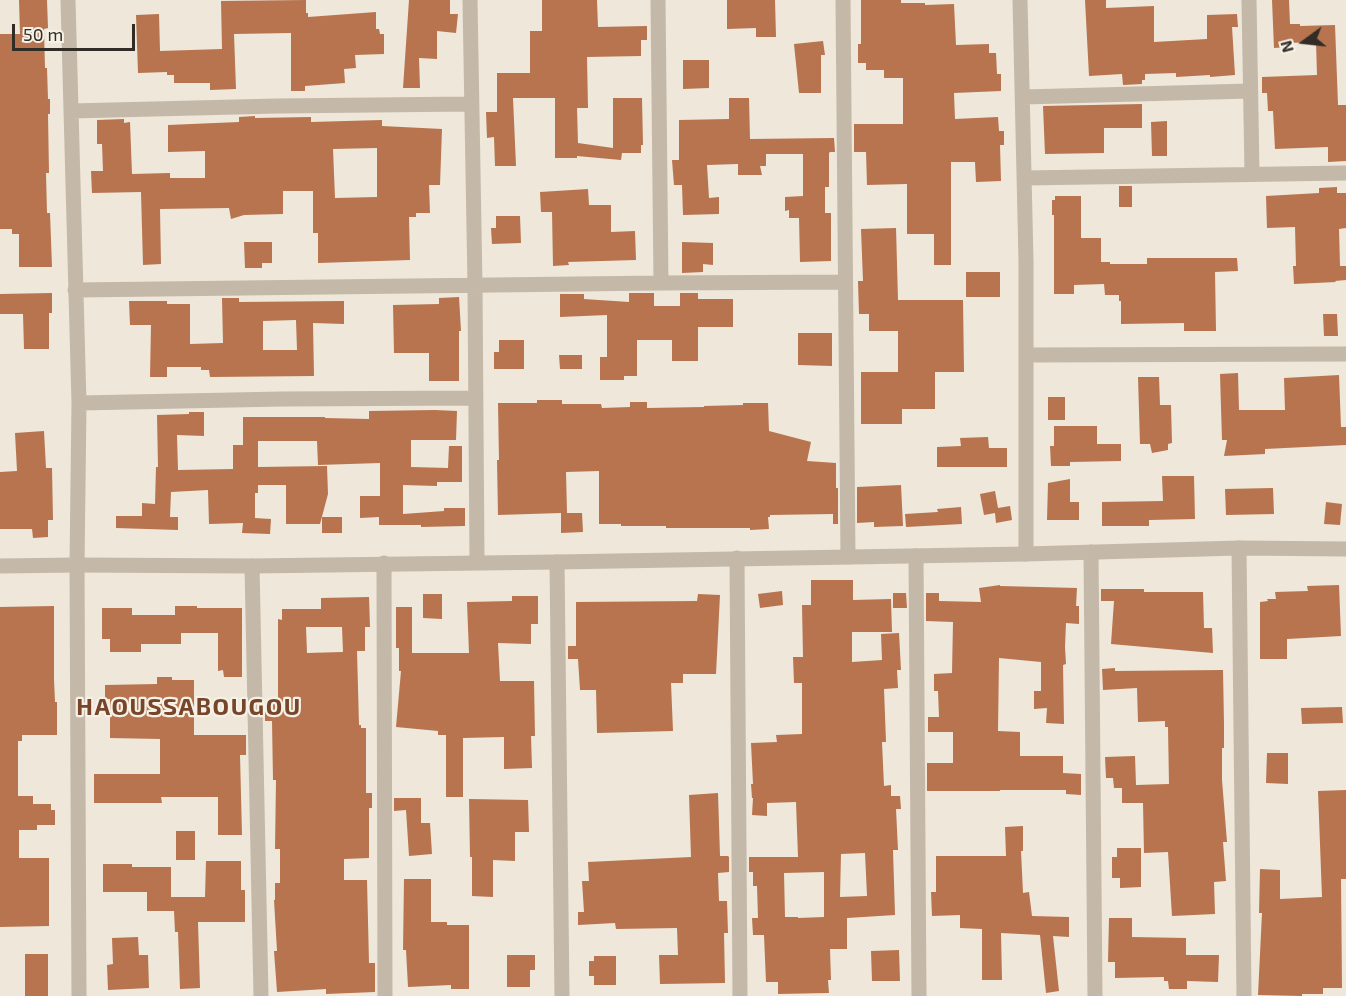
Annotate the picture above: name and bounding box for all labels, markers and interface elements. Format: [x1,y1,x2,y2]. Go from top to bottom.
scale bar [15,12,138,50]
north arrow [1274,12,1334,72]
text: 50 m [23,23,63,45]
text: N [1275,39,1297,55]
district label: HAOUSSABOUGOU [76,693,302,721]

